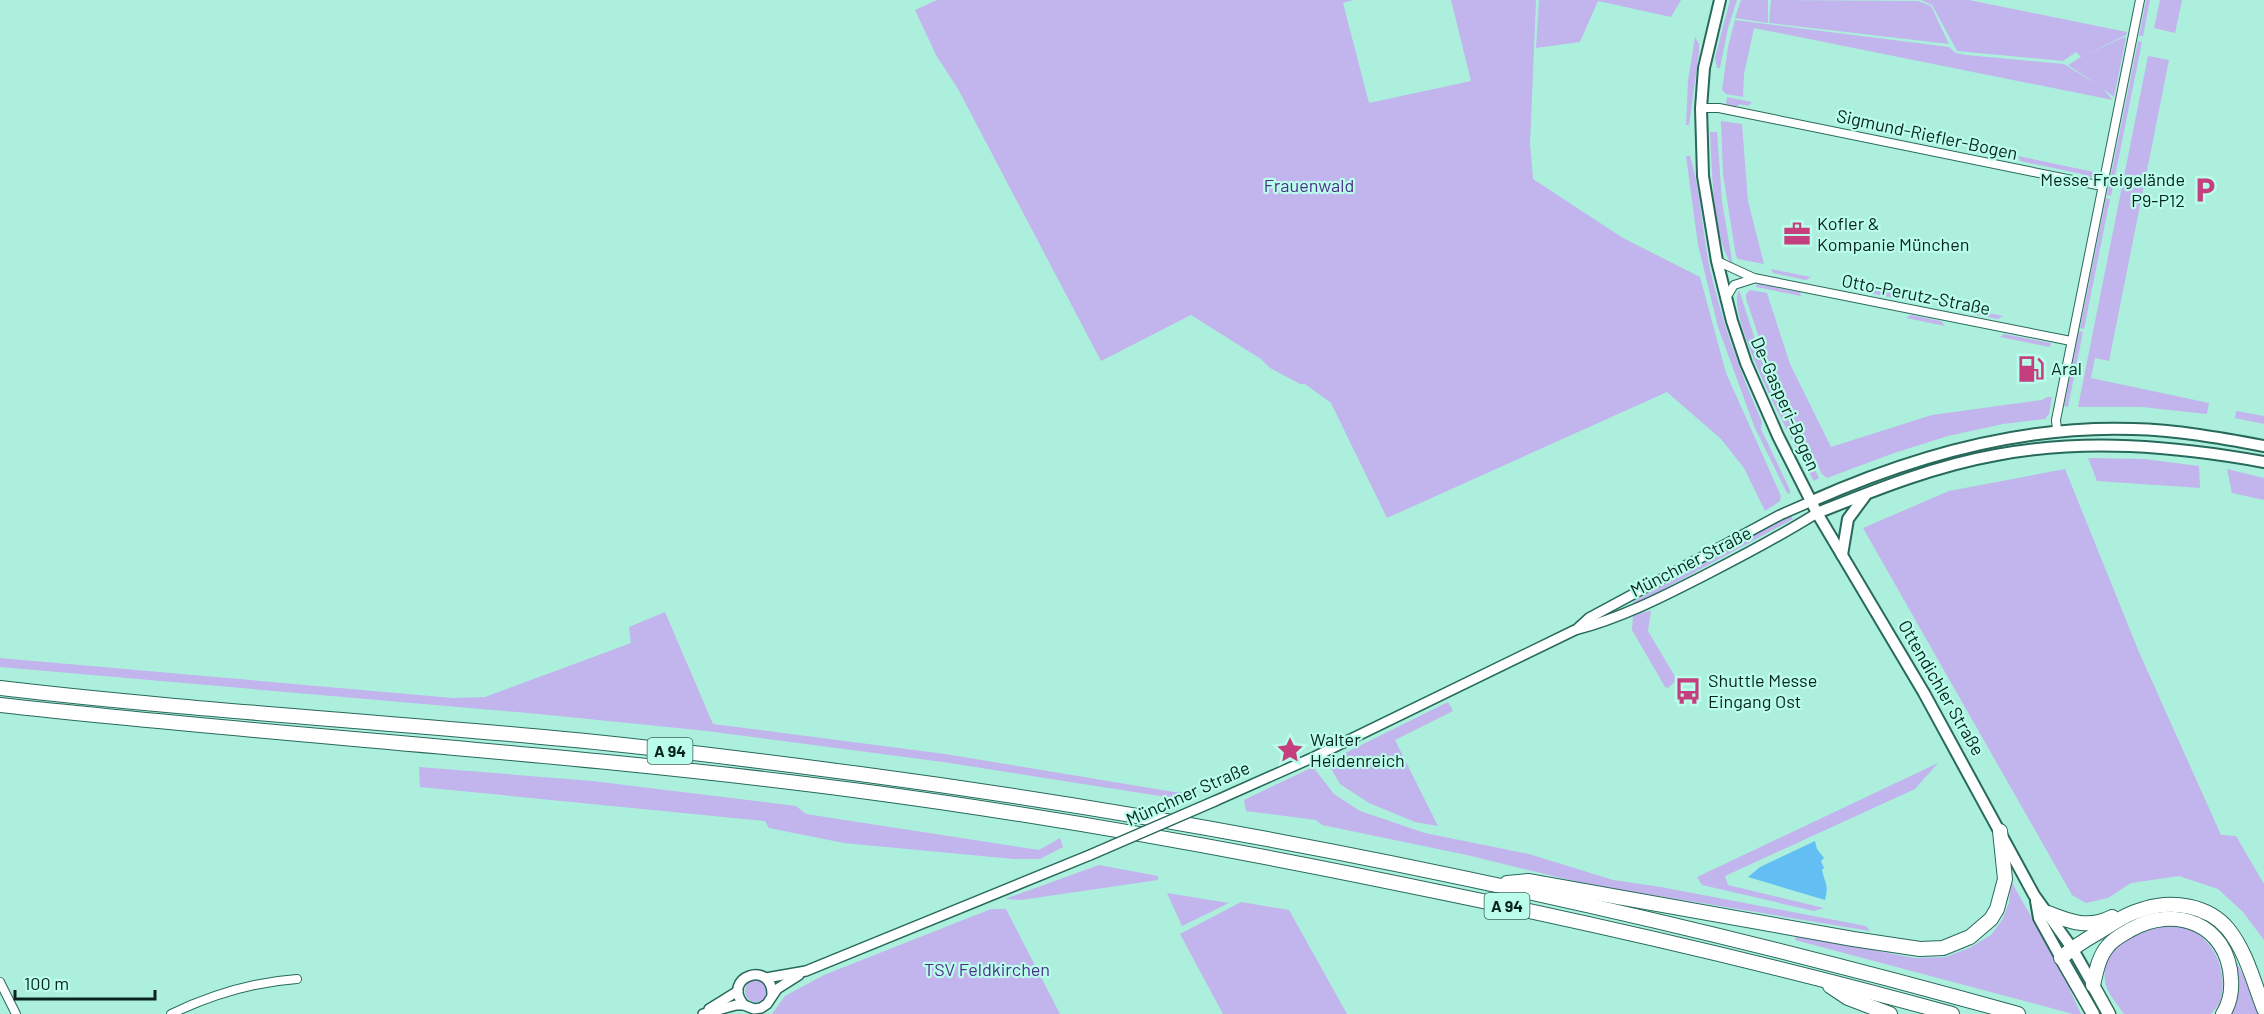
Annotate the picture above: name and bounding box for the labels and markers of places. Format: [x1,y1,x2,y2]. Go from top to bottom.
place label: Messe Freigelände P9-P12 [2040,168,2185,211]
parking icon: Messe Freigelände P9-P12 [2190,175,2220,205]
place label: Kofler & Kompanie München [1817,212,1969,255]
office icon: Kofler & Kompanie München [1782,219,1812,249]
fuel station icon: Aral [2016,354,2046,384]
place label: Aral [2051,357,2082,379]
place label: Shuttle Messe Eingang Ost [1708,669,1817,712]
bus stop icon: Shuttle Messe Eingang Ost [1673,676,1703,706]
place label: Walter Heidenreich [1310,728,1405,771]
place icon: Walter Heidenreich [1275,735,1305,765]

